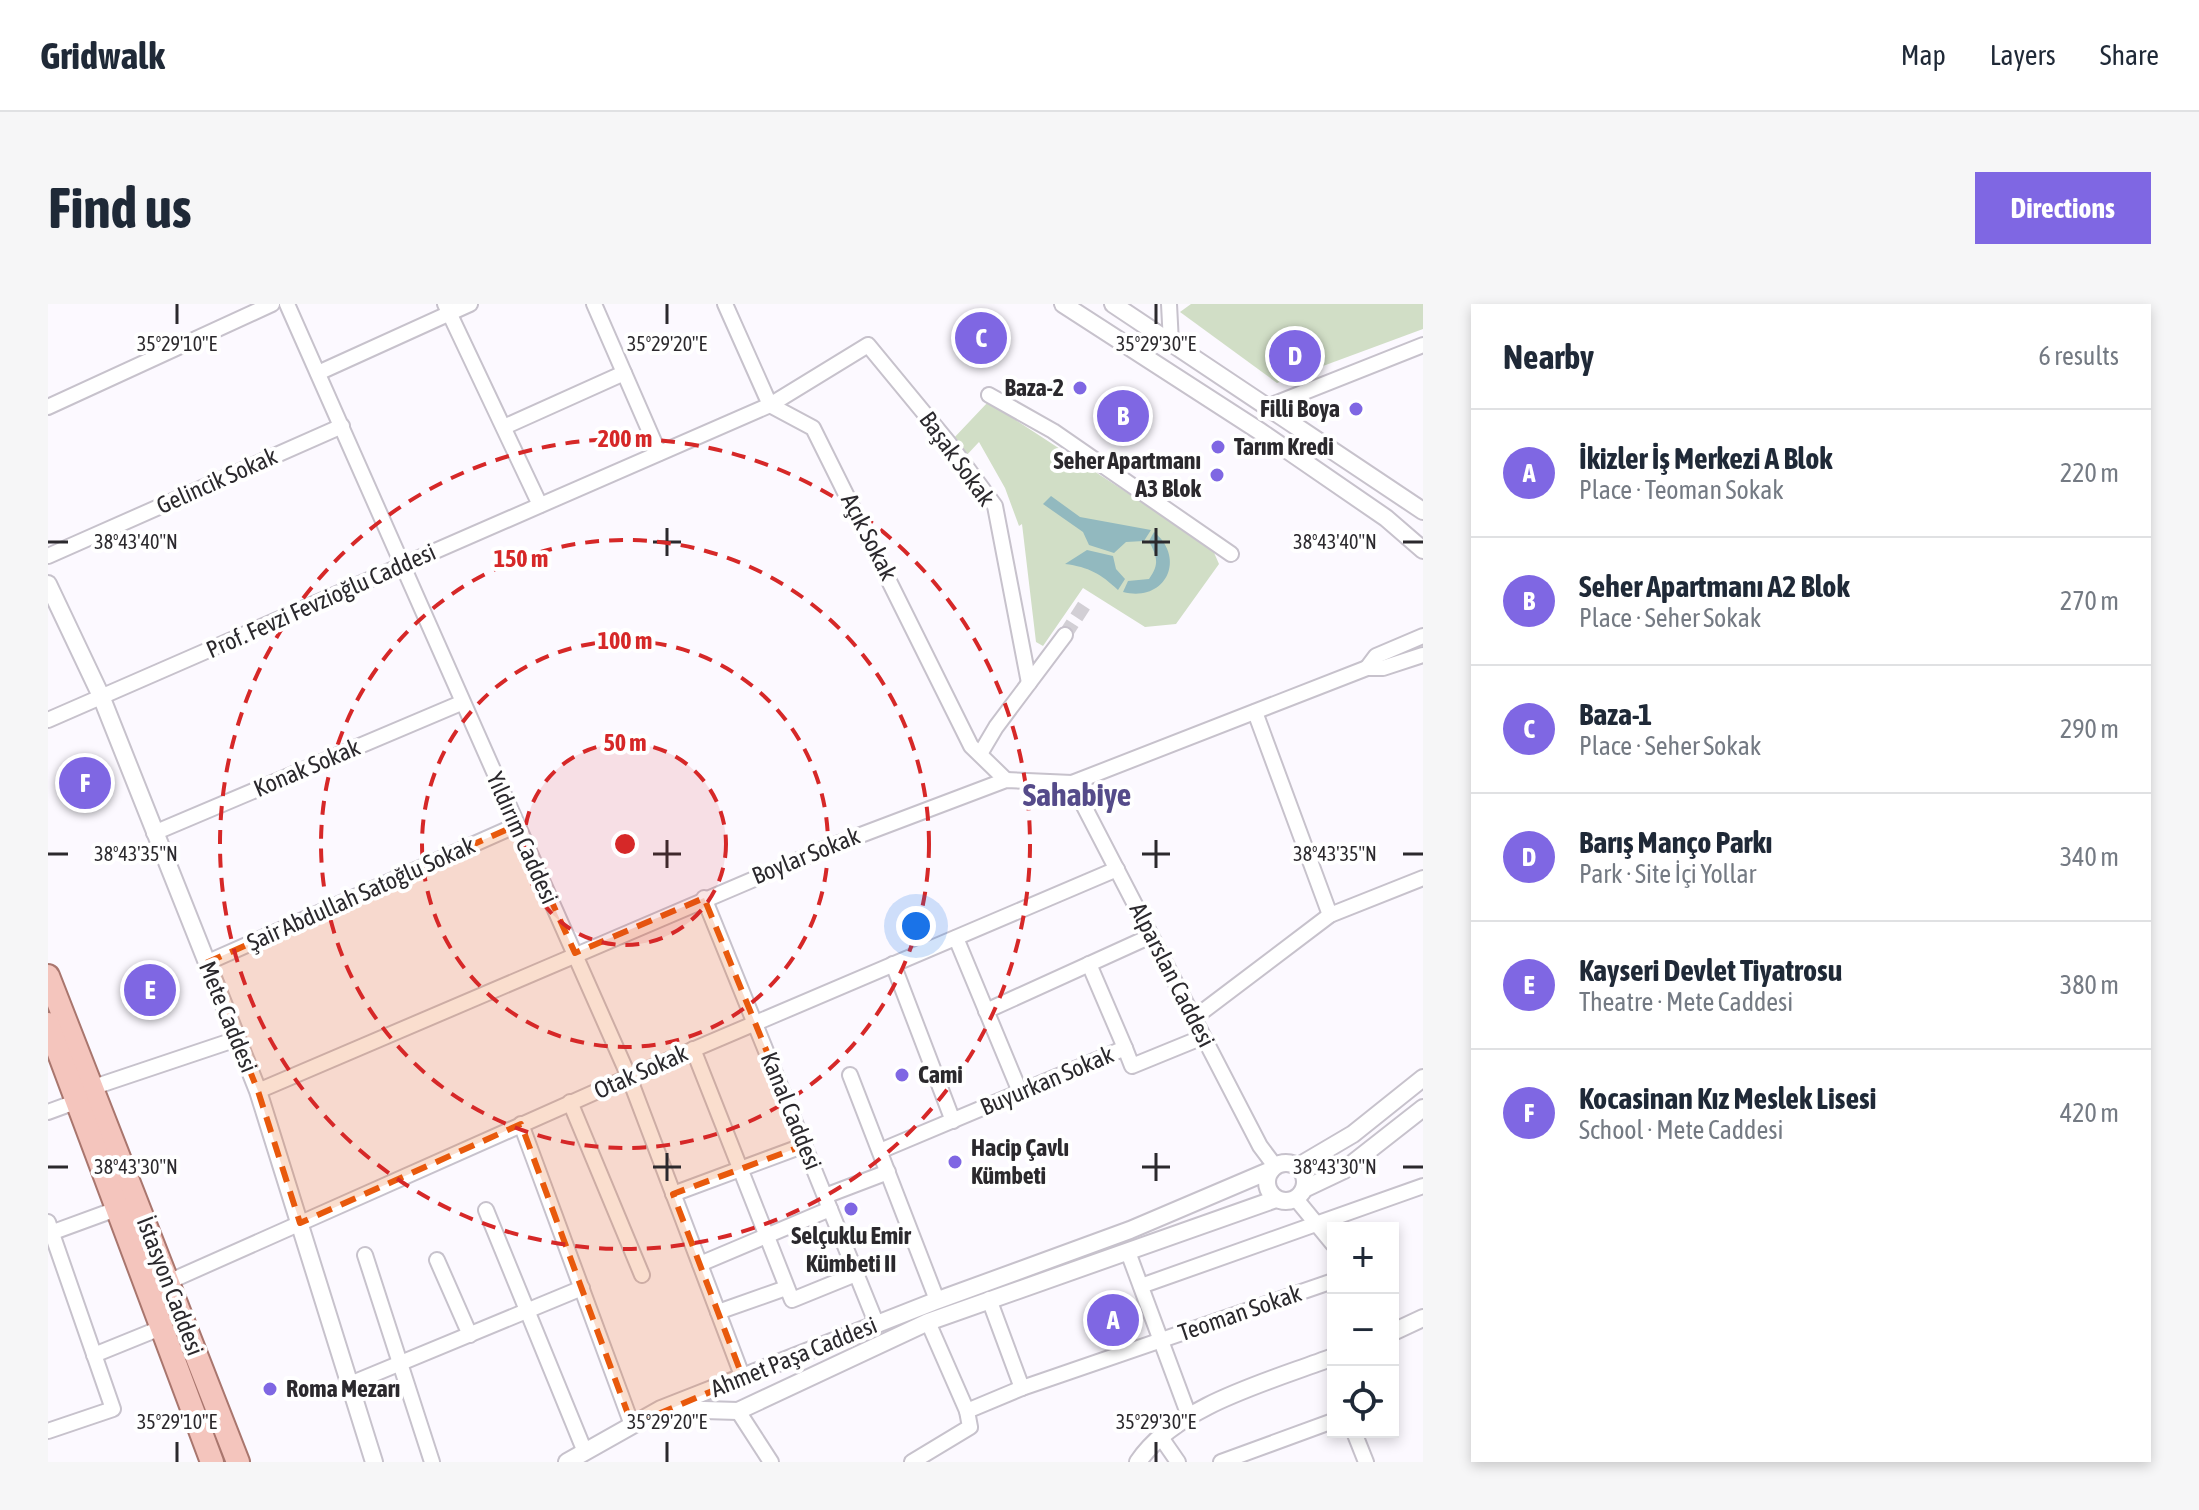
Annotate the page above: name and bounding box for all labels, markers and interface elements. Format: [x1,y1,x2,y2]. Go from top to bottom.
text: Gridwalk [40,34,165,77]
text: Map [1901,39,1946,71]
text: Layers [1990,39,2056,71]
text: Share [2100,39,2159,71]
button: Directions [1975,172,2151,244]
text: Find us [48,176,192,240]
pin: C [955,308,1007,368]
pin: D [1269,326,1321,386]
text: 35°29'10"E [137,332,218,355]
text: 35°29'20"E [627,332,708,355]
text: 35°29'30"E [1116,332,1197,355]
text: Nearby [1503,337,1594,376]
text: 6 results [2038,341,2119,371]
place label: Baza-2 [1004,374,1064,401]
marker: Baza-2 [1071,379,1089,397]
pin: B [1097,386,1149,446]
place label: Filli Boya [1260,395,1340,422]
marker: Filli Boya [1347,400,1365,418]
street label: Başak Sokak [914,406,1001,511]
text: 200 m [598,425,652,452]
place label: Tarım Kredi [1234,433,1334,460]
marker: Tarım Kredi [1209,438,1227,456]
text: İkizler İş Merkezi A Blok [1579,441,1833,475]
street label: Gelincik Sokak [152,442,282,519]
place label: Seher Apartmanı A3 Blok [1053,447,1201,502]
text: A [1523,458,1535,488]
text: 220 m [2060,458,2119,488]
marker: Seher Apartmanı A3 Blok [1208,466,1226,484]
text: Place · Teoman Sokak [1579,475,1784,505]
street label: Açık Sokak [836,489,903,585]
text: 38°43'40"N [94,530,178,553]
text: 38°43'40"N [1293,530,1377,553]
street label: Prof. Fevzi Fevzioğlu Caddesi [202,538,439,663]
text: 150 m [494,545,548,572]
text: Seher Apartmanı A2 Blok [1579,569,1850,603]
text: B [1523,586,1535,616]
text: 270 m [2060,586,2119,616]
text: Place · Seher Sokak [1579,603,1761,633]
text: 100 m [598,627,652,654]
text: Baza-1 [1579,697,1652,731]
text: C [1523,714,1535,744]
text: 290 m [2060,714,2119,744]
text: 50 m [603,729,647,756]
text: Place · Seher Sokak [1579,731,1761,761]
street label: Konak Sokak [250,733,364,802]
pin: F [59,753,111,813]
street label: Yıldırım Caddesi [481,768,564,908]
district label: Sahabiye [1023,776,1131,813]
street label: Boylar Sokak [748,822,864,889]
text: Barış Manço Parkı [1579,825,1772,859]
centre of rings [611,830,639,858]
street label: Şair Abdullah Satoğlu Sokak [243,831,479,956]
text: 38°43'35"N [94,842,178,865]
text: 38°43'35"N [1293,842,1377,865]
text: D [1522,842,1536,872]
text: 340 m [2060,842,2119,872]
text: Park · Site İçi Yollar [1579,859,1756,889]
street label: Alparslan Caddesi [1124,898,1220,1051]
your location [896,906,936,946]
text: Kayseri Devlet Tiyatrosu [1579,953,1842,987]
street label: Mete Caddesi [194,957,263,1076]
pin: E [124,960,176,1020]
text: E [1523,970,1535,1000]
text: 380 m [2060,970,2119,1000]
text: Theatre · Mete Caddesi [1579,987,1793,1017]
street label: Otak Sokak [590,1039,692,1104]
street label: Buyurkan Sokak [976,1040,1118,1121]
street label: Kanal Caddesi [756,1048,827,1174]
place label: Cami [918,1061,963,1088]
marker: Cami [893,1066,911,1084]
text: Kocasinan Kız Meslek Lisesi [1579,1081,1877,1115]
text: F [1524,1098,1534,1128]
text: 420 m [2060,1098,2119,1128]
text: School · Mete Caddesi [1579,1115,1783,1145]
place label: Hacip Çavlı Kümbeti [971,1134,1069,1189]
marker: Hacip Çavlı Kümbeti [946,1153,964,1171]
text: 38°43'30"N [94,1155,178,1178]
text: 38°43'30"N [1293,1155,1377,1178]
marker: Selçuklu Emir Kümbeti II [842,1200,860,1218]
street label: İstasyon Caddesi [132,1213,209,1359]
place label: Selçuklu Emir Kümbeti II [791,1222,912,1277]
map controls [1327,1222,1399,1438]
button: + [1327,1222,1399,1294]
street label: Teoman Sokak [1175,1279,1305,1346]
pin: A [1087,1290,1139,1350]
button: − [1327,1294,1399,1366]
street label: Ahmet Paşa Caddesi [707,1311,881,1402]
button: locate [1327,1366,1399,1438]
place label: Roma Mezarı [286,1375,400,1402]
marker: Roma Mezarı [261,1380,279,1398]
text: 35°29'10"E [137,1410,218,1433]
text: 35°29'20"E [627,1410,708,1433]
text: 35°29'30"E [1116,1410,1197,1433]

